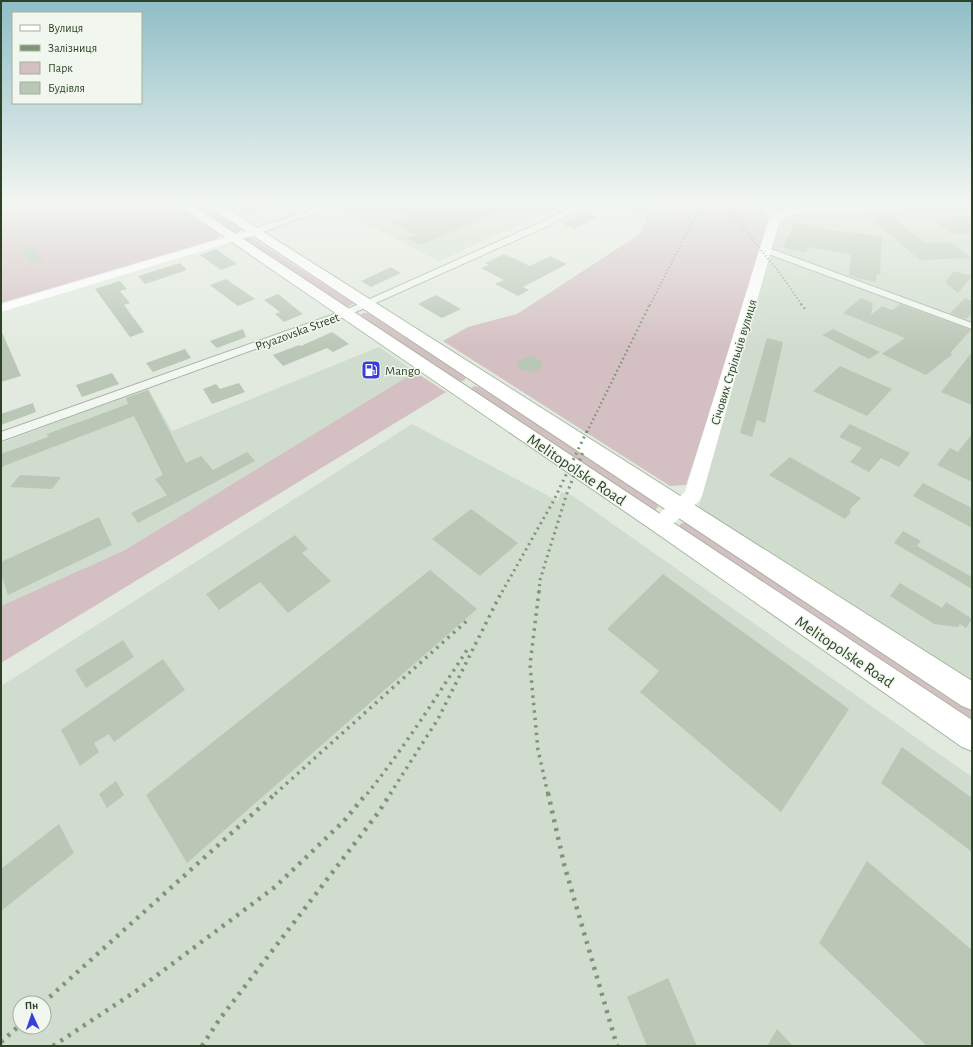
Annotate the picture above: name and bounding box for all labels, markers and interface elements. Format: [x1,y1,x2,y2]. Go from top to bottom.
legend [12,12,142,104]
text: Вулиця [48,22,83,35]
text: Залізниця [48,42,97,54]
text: Парк [48,62,73,74]
text: Будівля [48,82,85,95]
street label: Січових Стрільців вулиця [709,298,760,427]
street label: Pryazovska Street [254,311,341,354]
fuel station icon: Mango [360,359,382,381]
place label: Mango [385,365,420,378]
street label: Melitopolske Road [524,431,629,509]
street label: Melitopolske Road [792,613,897,691]
north arrow [12,995,52,1035]
text: Пн [25,1000,38,1011]

